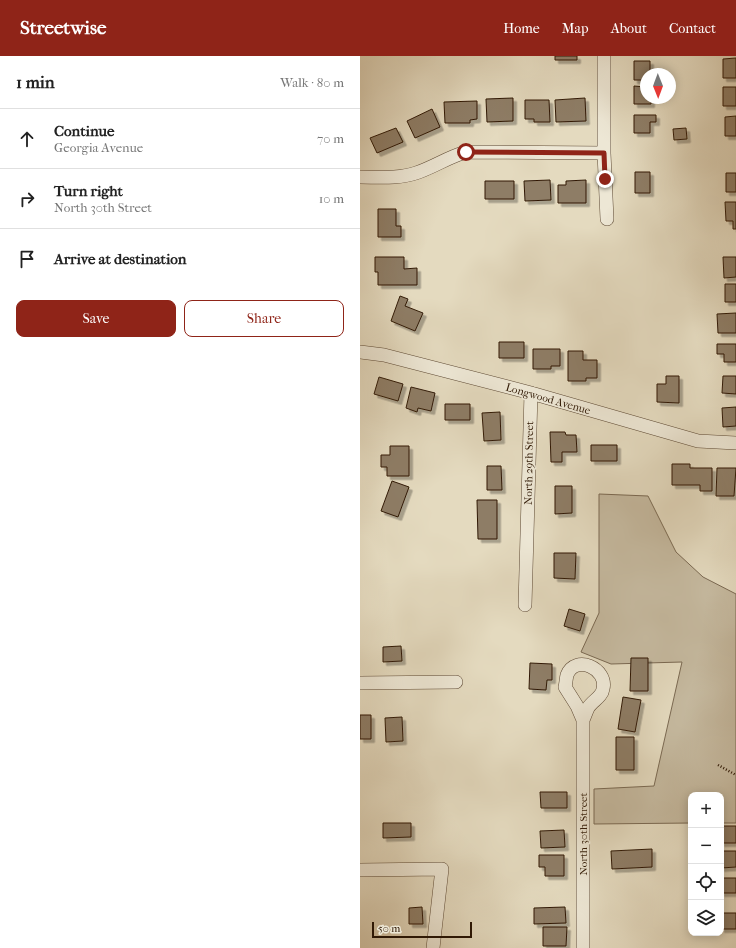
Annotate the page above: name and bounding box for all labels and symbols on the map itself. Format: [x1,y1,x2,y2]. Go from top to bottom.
north arrow [640,68,676,104]
route start [457,143,475,161]
route end [596,170,614,188]
street label: Longwood Avenue [504,381,592,417]
street label: North 29th Street [522,421,536,505]
street label: North 30th Street [577,792,590,875]
scale bar [372,920,472,939]

